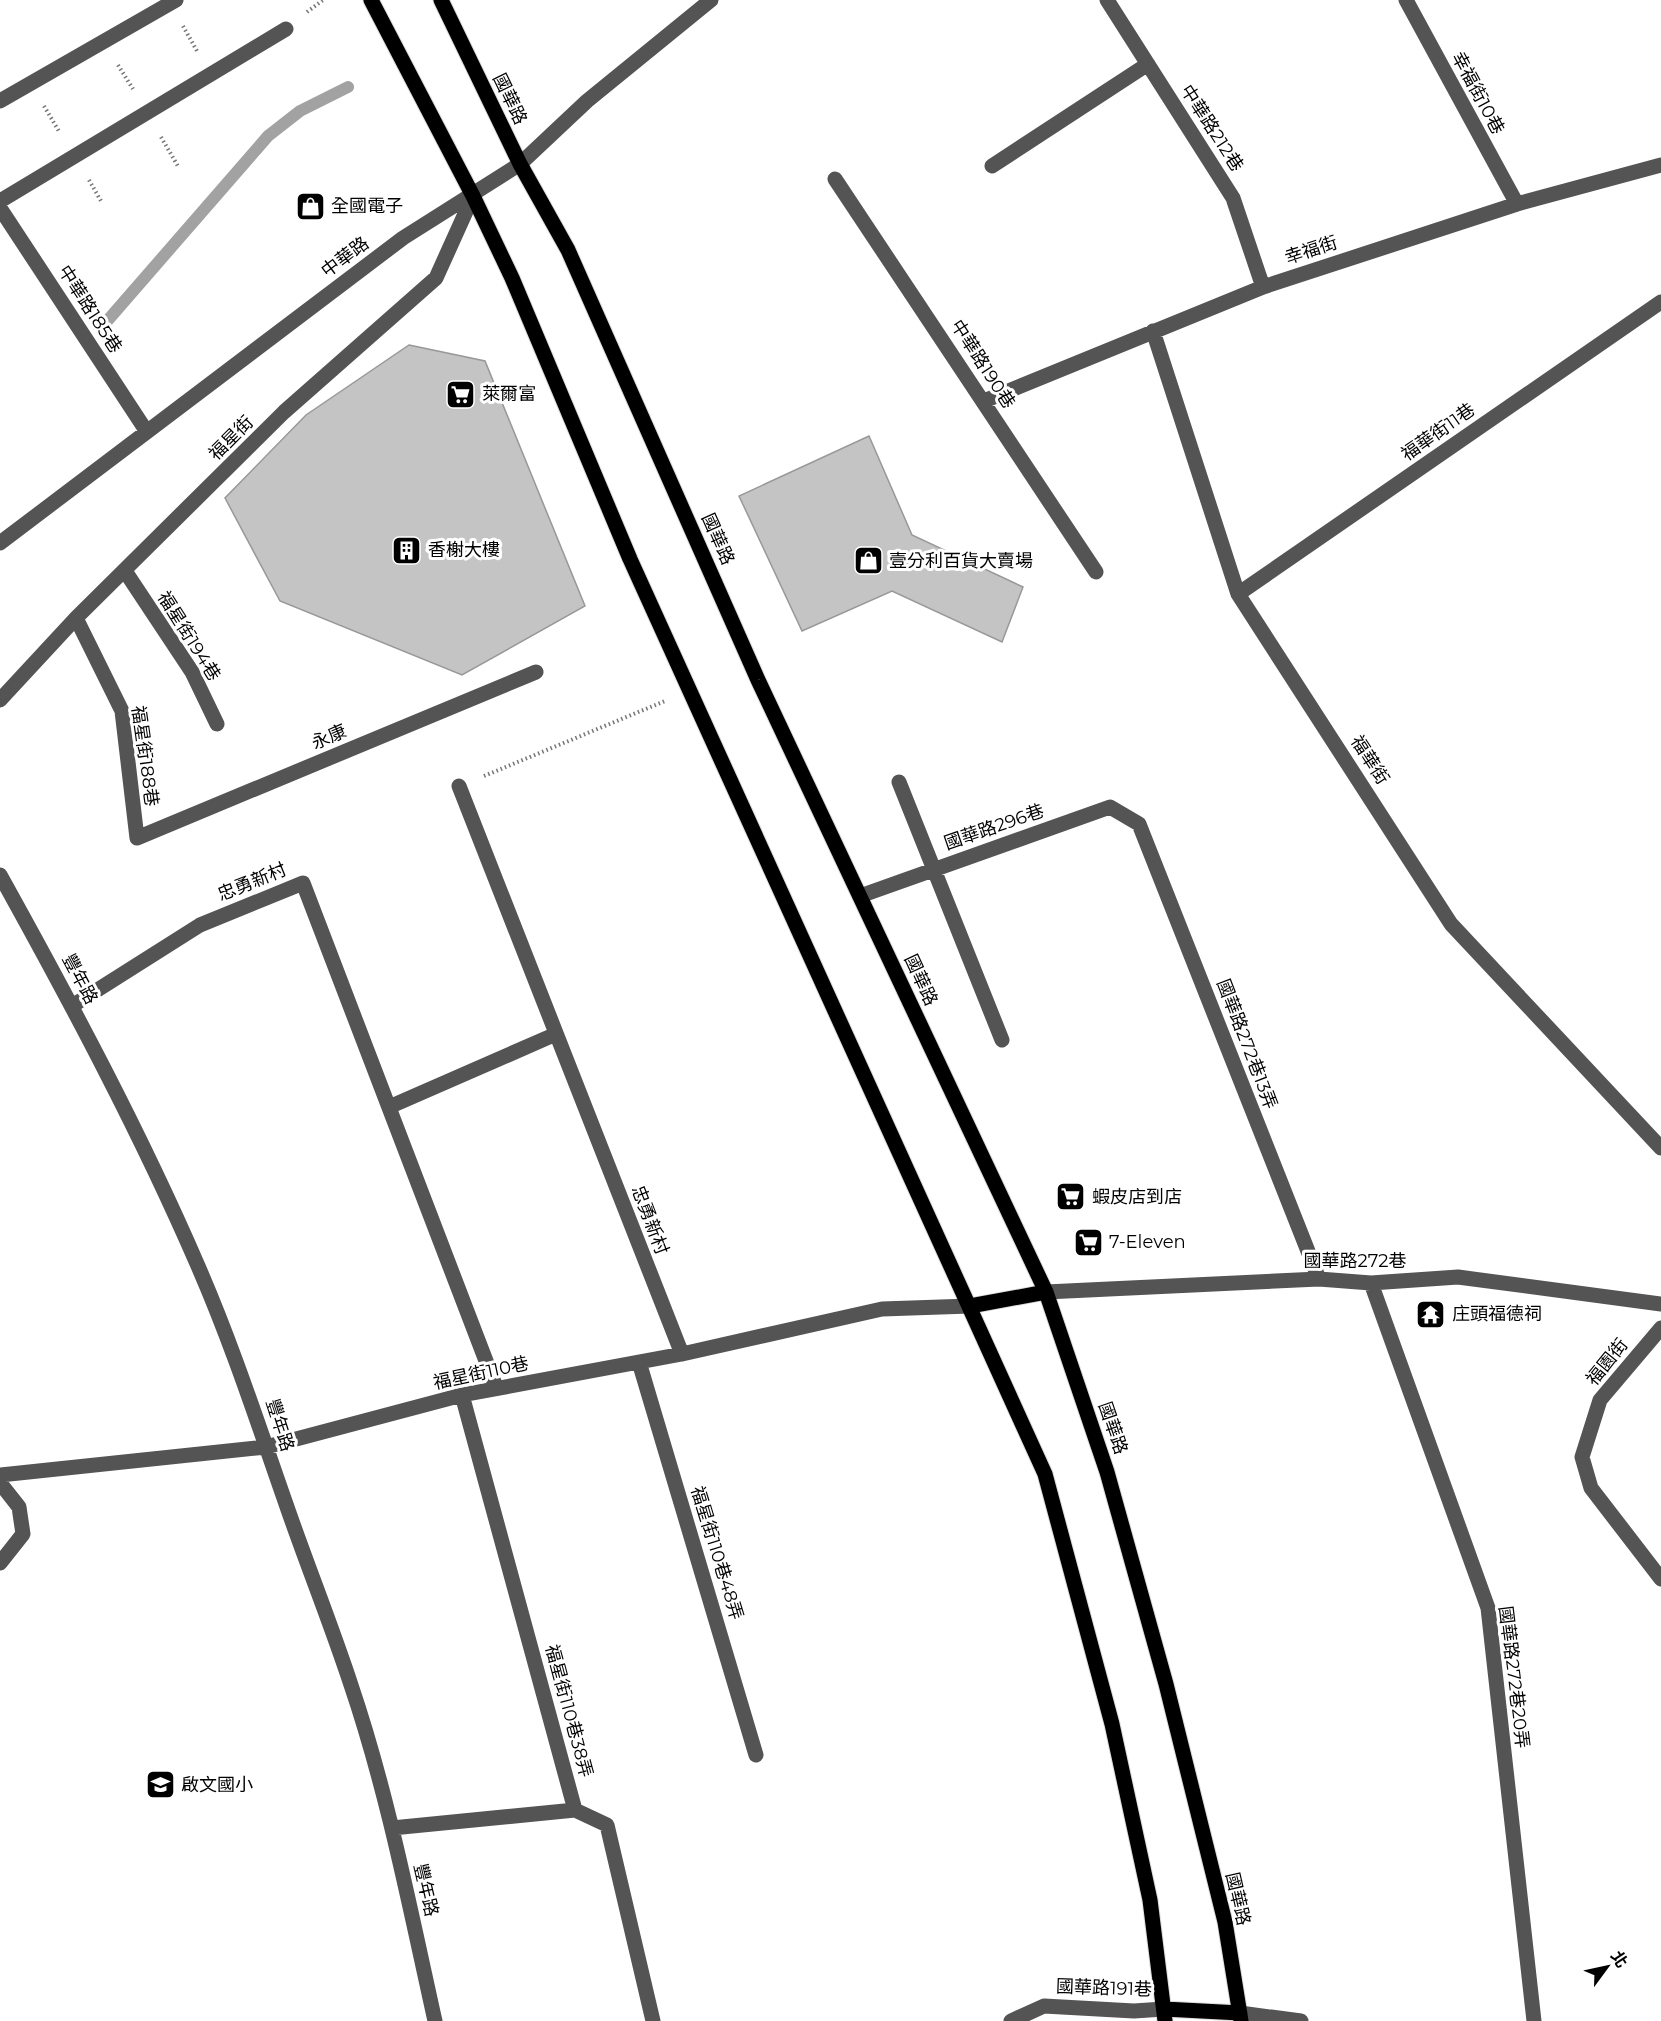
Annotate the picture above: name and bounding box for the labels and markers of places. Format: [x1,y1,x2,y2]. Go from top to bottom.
shop icon: 全國電子 [294,190,326,222]
place label: 全國電子 [331,195,403,217]
supermarket icon: 萊爾富 [445,378,477,410]
place label: 萊爾富 [482,383,536,405]
building icon: 香榭大樓 [391,534,423,566]
place label: 香榭大樓 [428,539,500,561]
shop icon: 壹分利百貨大賣場 [852,545,884,577]
place label: 壹分利百貨大賣場 [889,550,1033,572]
supermarket icon: 蝦皮店到店 [1055,1181,1087,1213]
place label: 蝦皮店到店 [1092,1186,1182,1208]
supermarket icon: 7-Eleven [1072,1226,1104,1258]
place label: 7-Eleven [1109,1231,1186,1253]
temple icon: 庄頭福德祠 [1415,1298,1447,1330]
place label: 庄頭福德祠 [1452,1303,1542,1325]
school or university icon: 啟文國小 [144,1769,176,1801]
place label: 啟文國小 [181,1774,253,1796]

